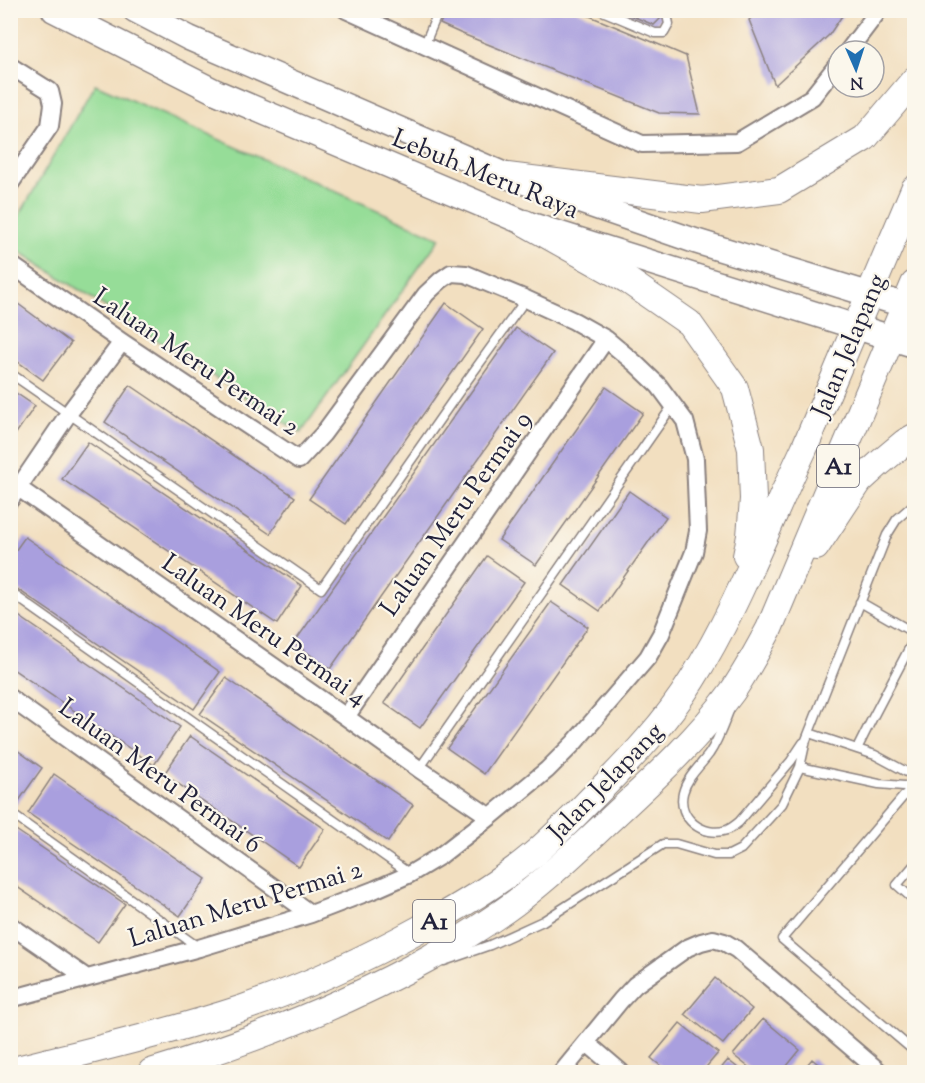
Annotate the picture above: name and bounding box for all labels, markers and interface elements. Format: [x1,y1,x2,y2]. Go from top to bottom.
north arrow [826,39,886,99]
text: N [849,70,864,93]
street label: Lebuh Meru Raya [386,121,584,230]
street label: Jalan Jelapang [803,269,897,425]
street label: Laluan Meru Permai 2 [85,280,306,446]
street label: Laluan Meru Permai 9 [372,404,542,625]
road number: A1 [817,445,859,487]
street label: Laluan Meru Permai 4 [153,546,374,716]
street label: Laluan Meru Permai 6 [50,691,269,863]
street label: Jalan Jelapang [539,715,673,852]
street label: Laluan Meru Permai 2 [124,852,367,959]
road number: A1 [413,900,455,942]

